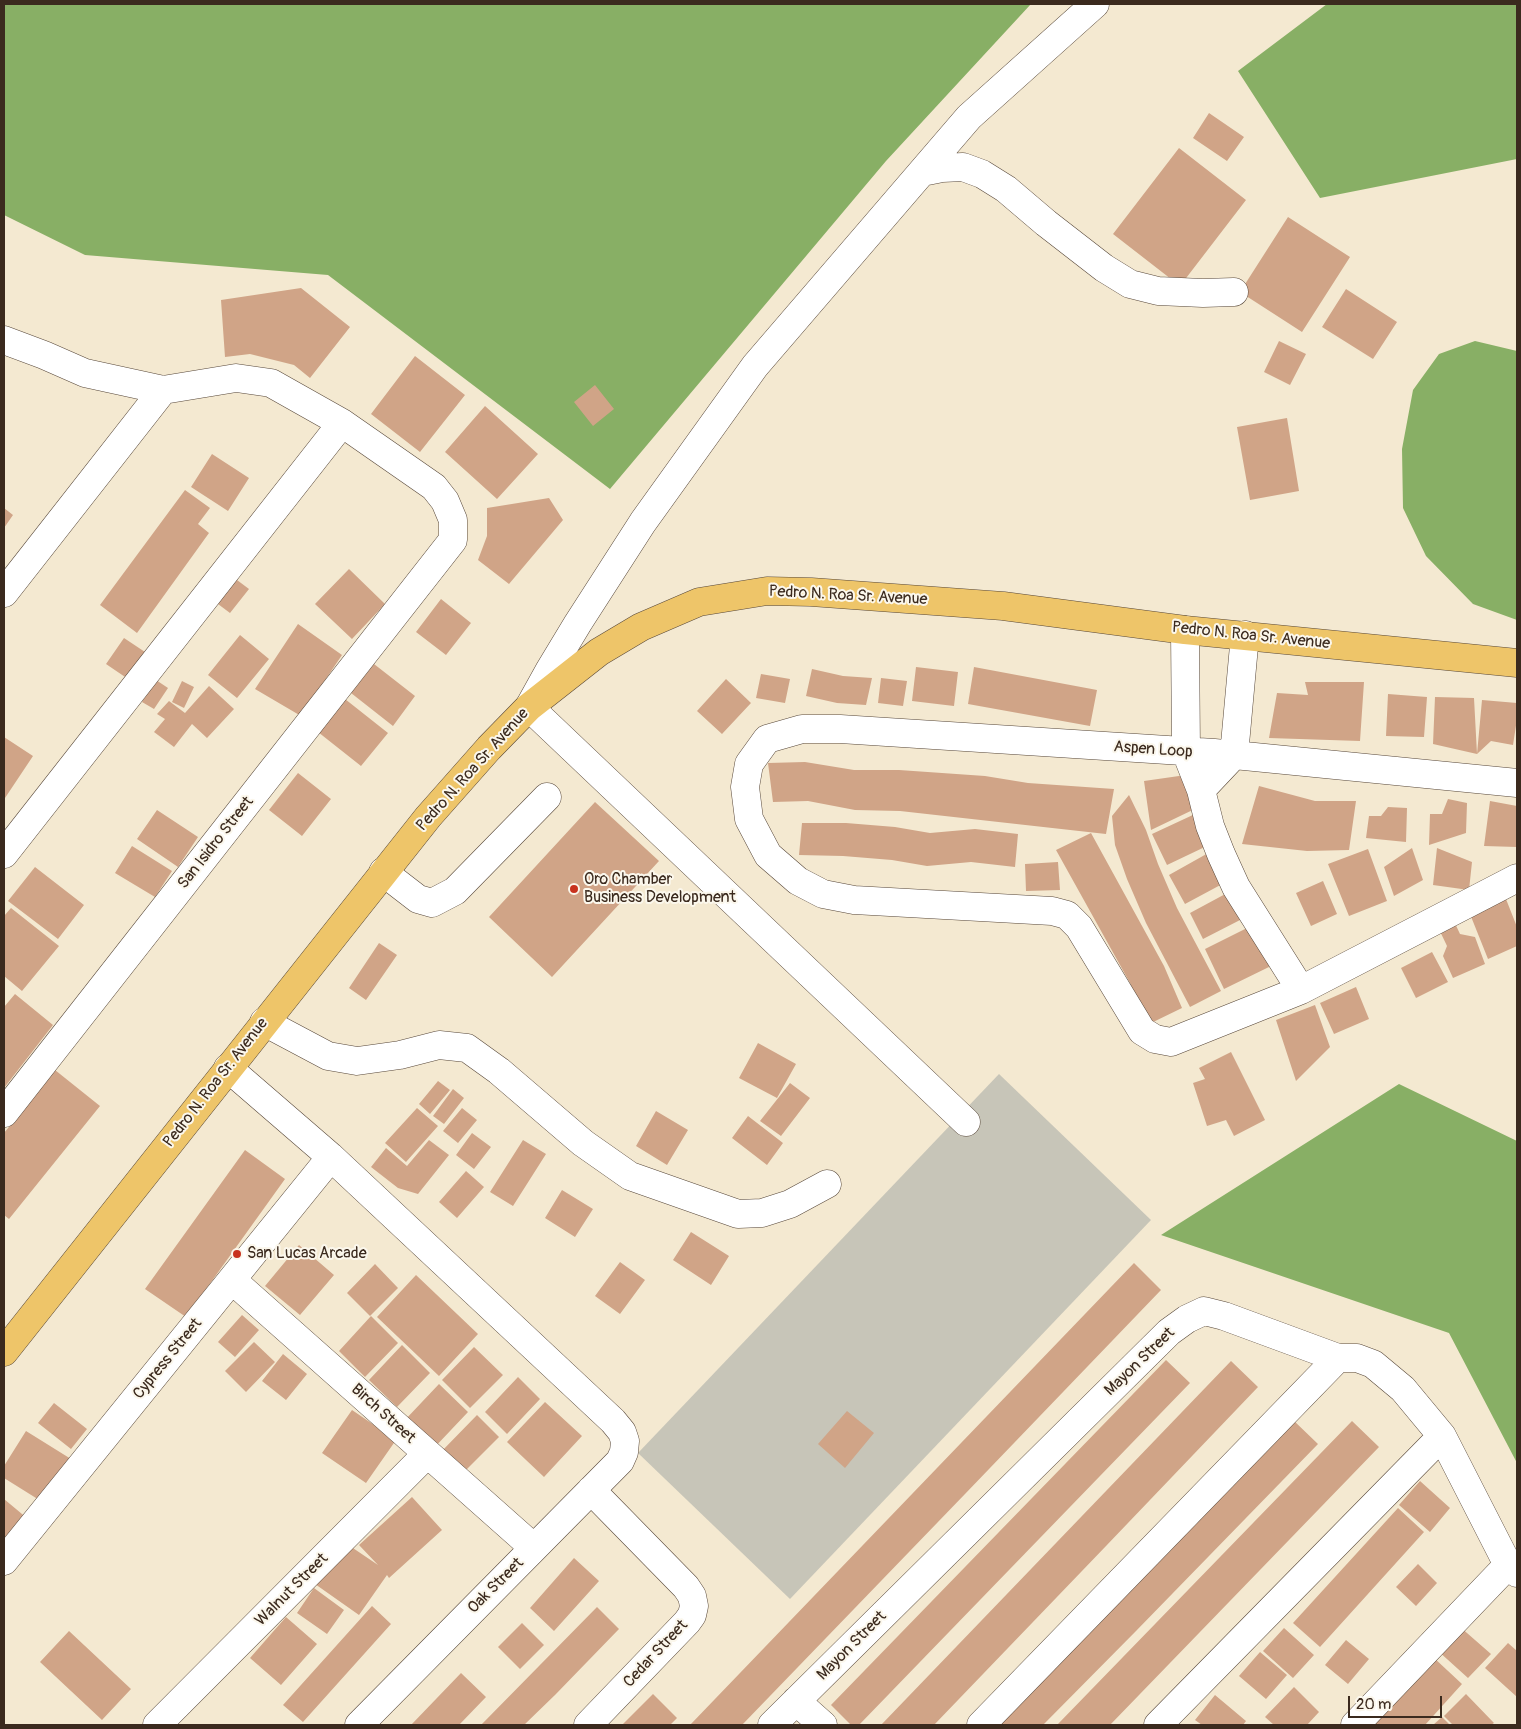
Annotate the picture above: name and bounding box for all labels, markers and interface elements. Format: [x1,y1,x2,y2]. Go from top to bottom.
street label: Pedro N. Roa Sr. Avenue [768,582,928,610]
street label: Pedro N. Roa Sr. Avenue [1171,618,1331,654]
street label: Pedro N. Roa Sr. Avenue [413,705,533,835]
street label: Aspen Loop [1113,738,1193,762]
street label: San Isidro Street [174,793,258,893]
place label: Oro Chamber Business Development [584,870,736,908]
marker: Oro Chamber Business Development [568,883,580,895]
street label: Pedro N. Roa Sr. Avenue [160,1015,272,1151]
place label: San Lucas Arcade [247,1244,367,1264]
marker: San Lucas Arcade [231,1248,243,1260]
street label: Cypress Street [129,1315,207,1403]
street label: Mayon Street [1101,1324,1179,1400]
street label: Birch Street [347,1380,419,1448]
street label: Walnut Street [252,1550,332,1630]
street label: Oak Street [464,1554,528,1618]
street label: Mayon Street [813,1607,891,1685]
street label: Cedar Street [620,1616,692,1692]
scale bar [1351,1686,1445,1718]
text: 20 m [1356,1695,1391,1714]

